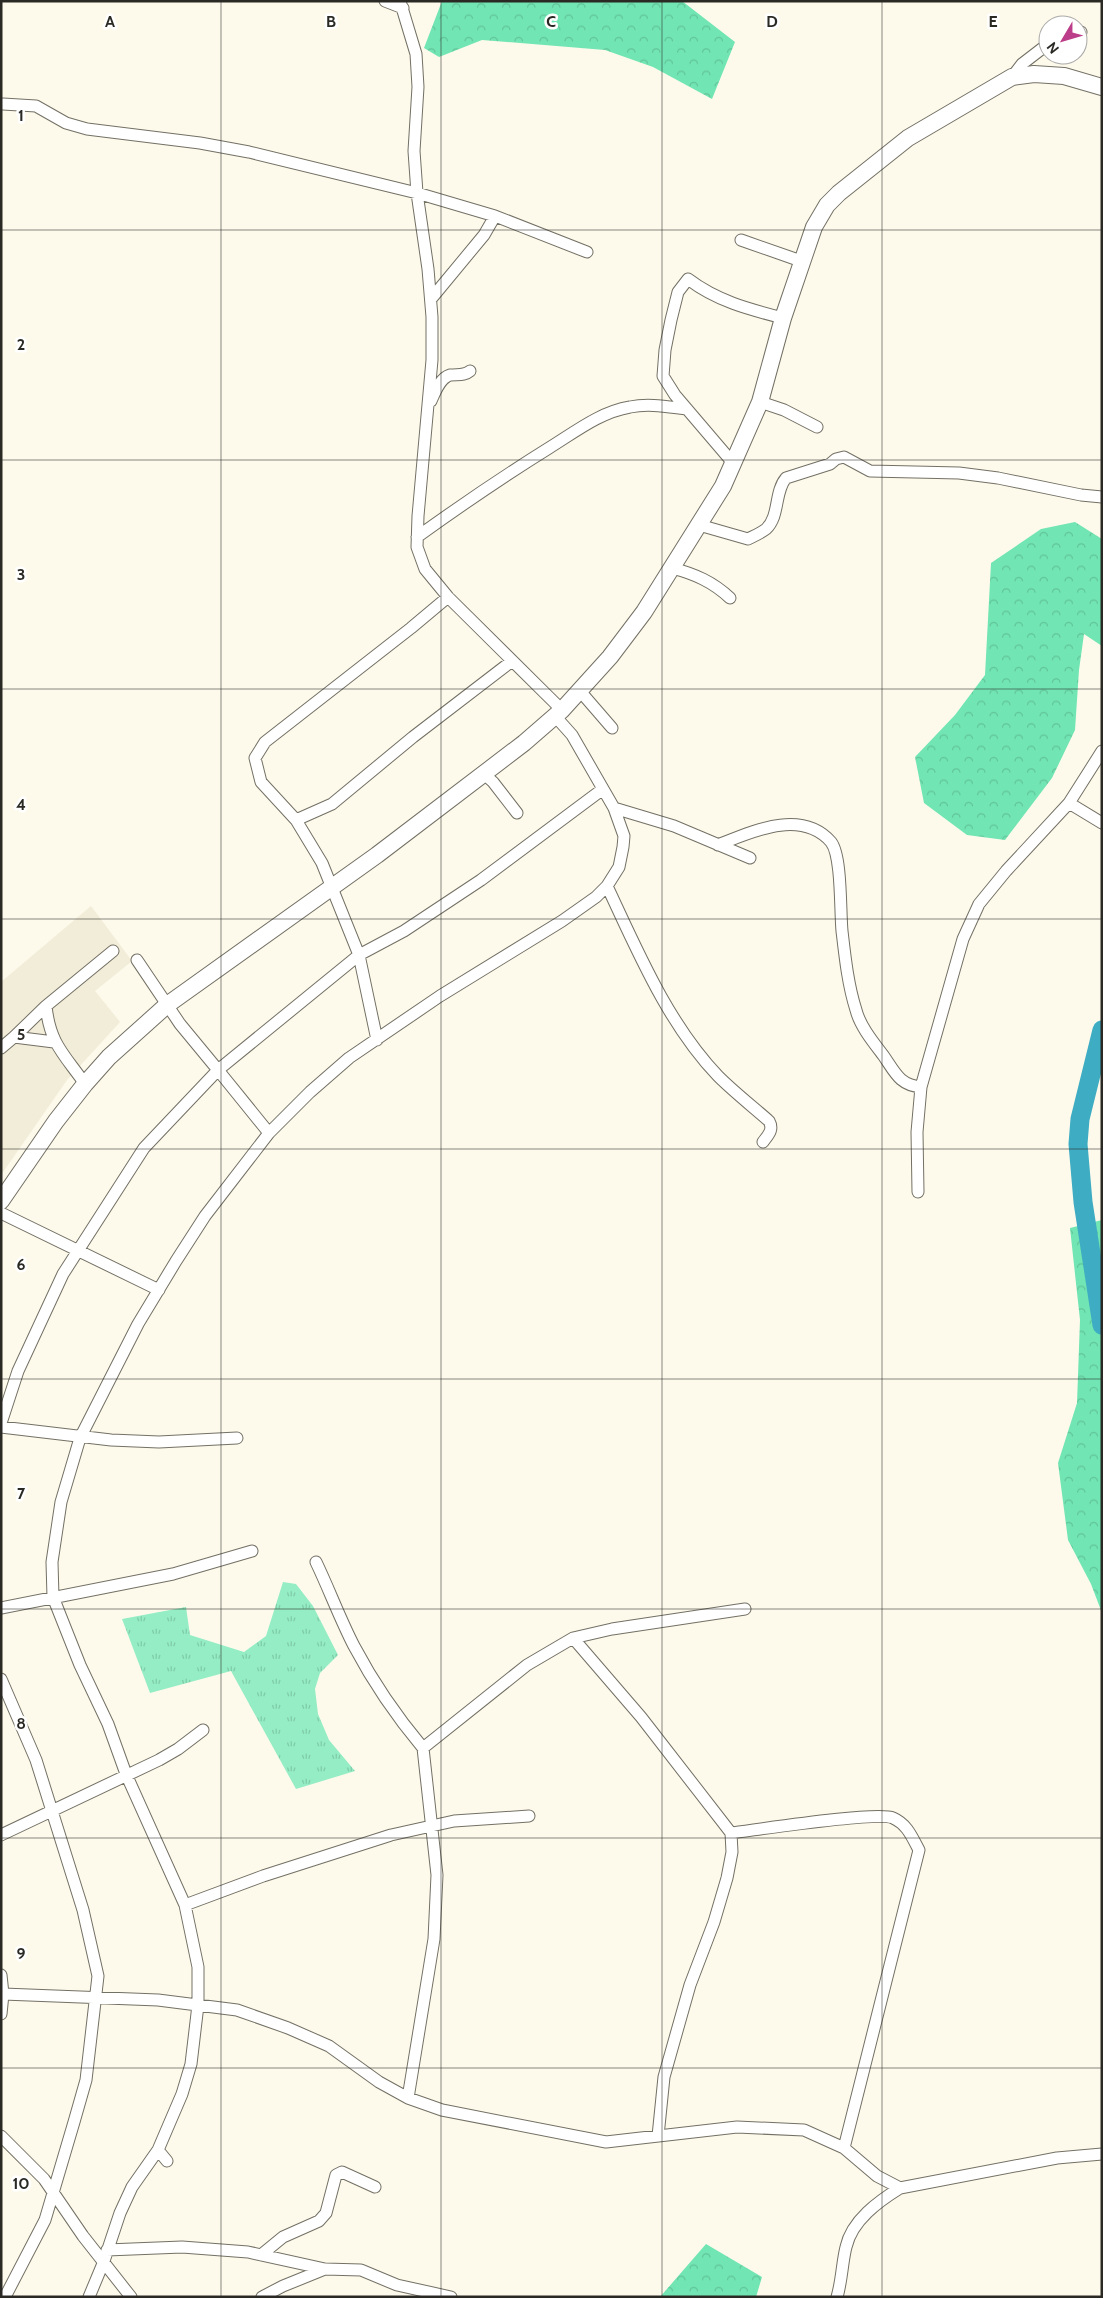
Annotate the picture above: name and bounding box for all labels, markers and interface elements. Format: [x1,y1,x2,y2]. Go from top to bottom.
text: A [105,12,115,31]
text: B [326,12,336,31]
text: C [546,12,556,31]
text: D [766,12,778,31]
text: E [988,12,998,31]
north arrow [1038,15,1088,65]
text: N [1043,39,1063,57]
text: 1 [18,106,24,125]
text: 2 [17,335,25,354]
text: 3 [17,565,25,584]
text: 4 [16,795,26,814]
text: 5 [17,1025,25,1044]
text: 6 [17,1255,26,1274]
text: 7 [17,1484,26,1503]
text: 8 [16,1714,26,1733]
text: 9 [17,1944,26,1963]
text: 10 [12,2174,30,2193]

